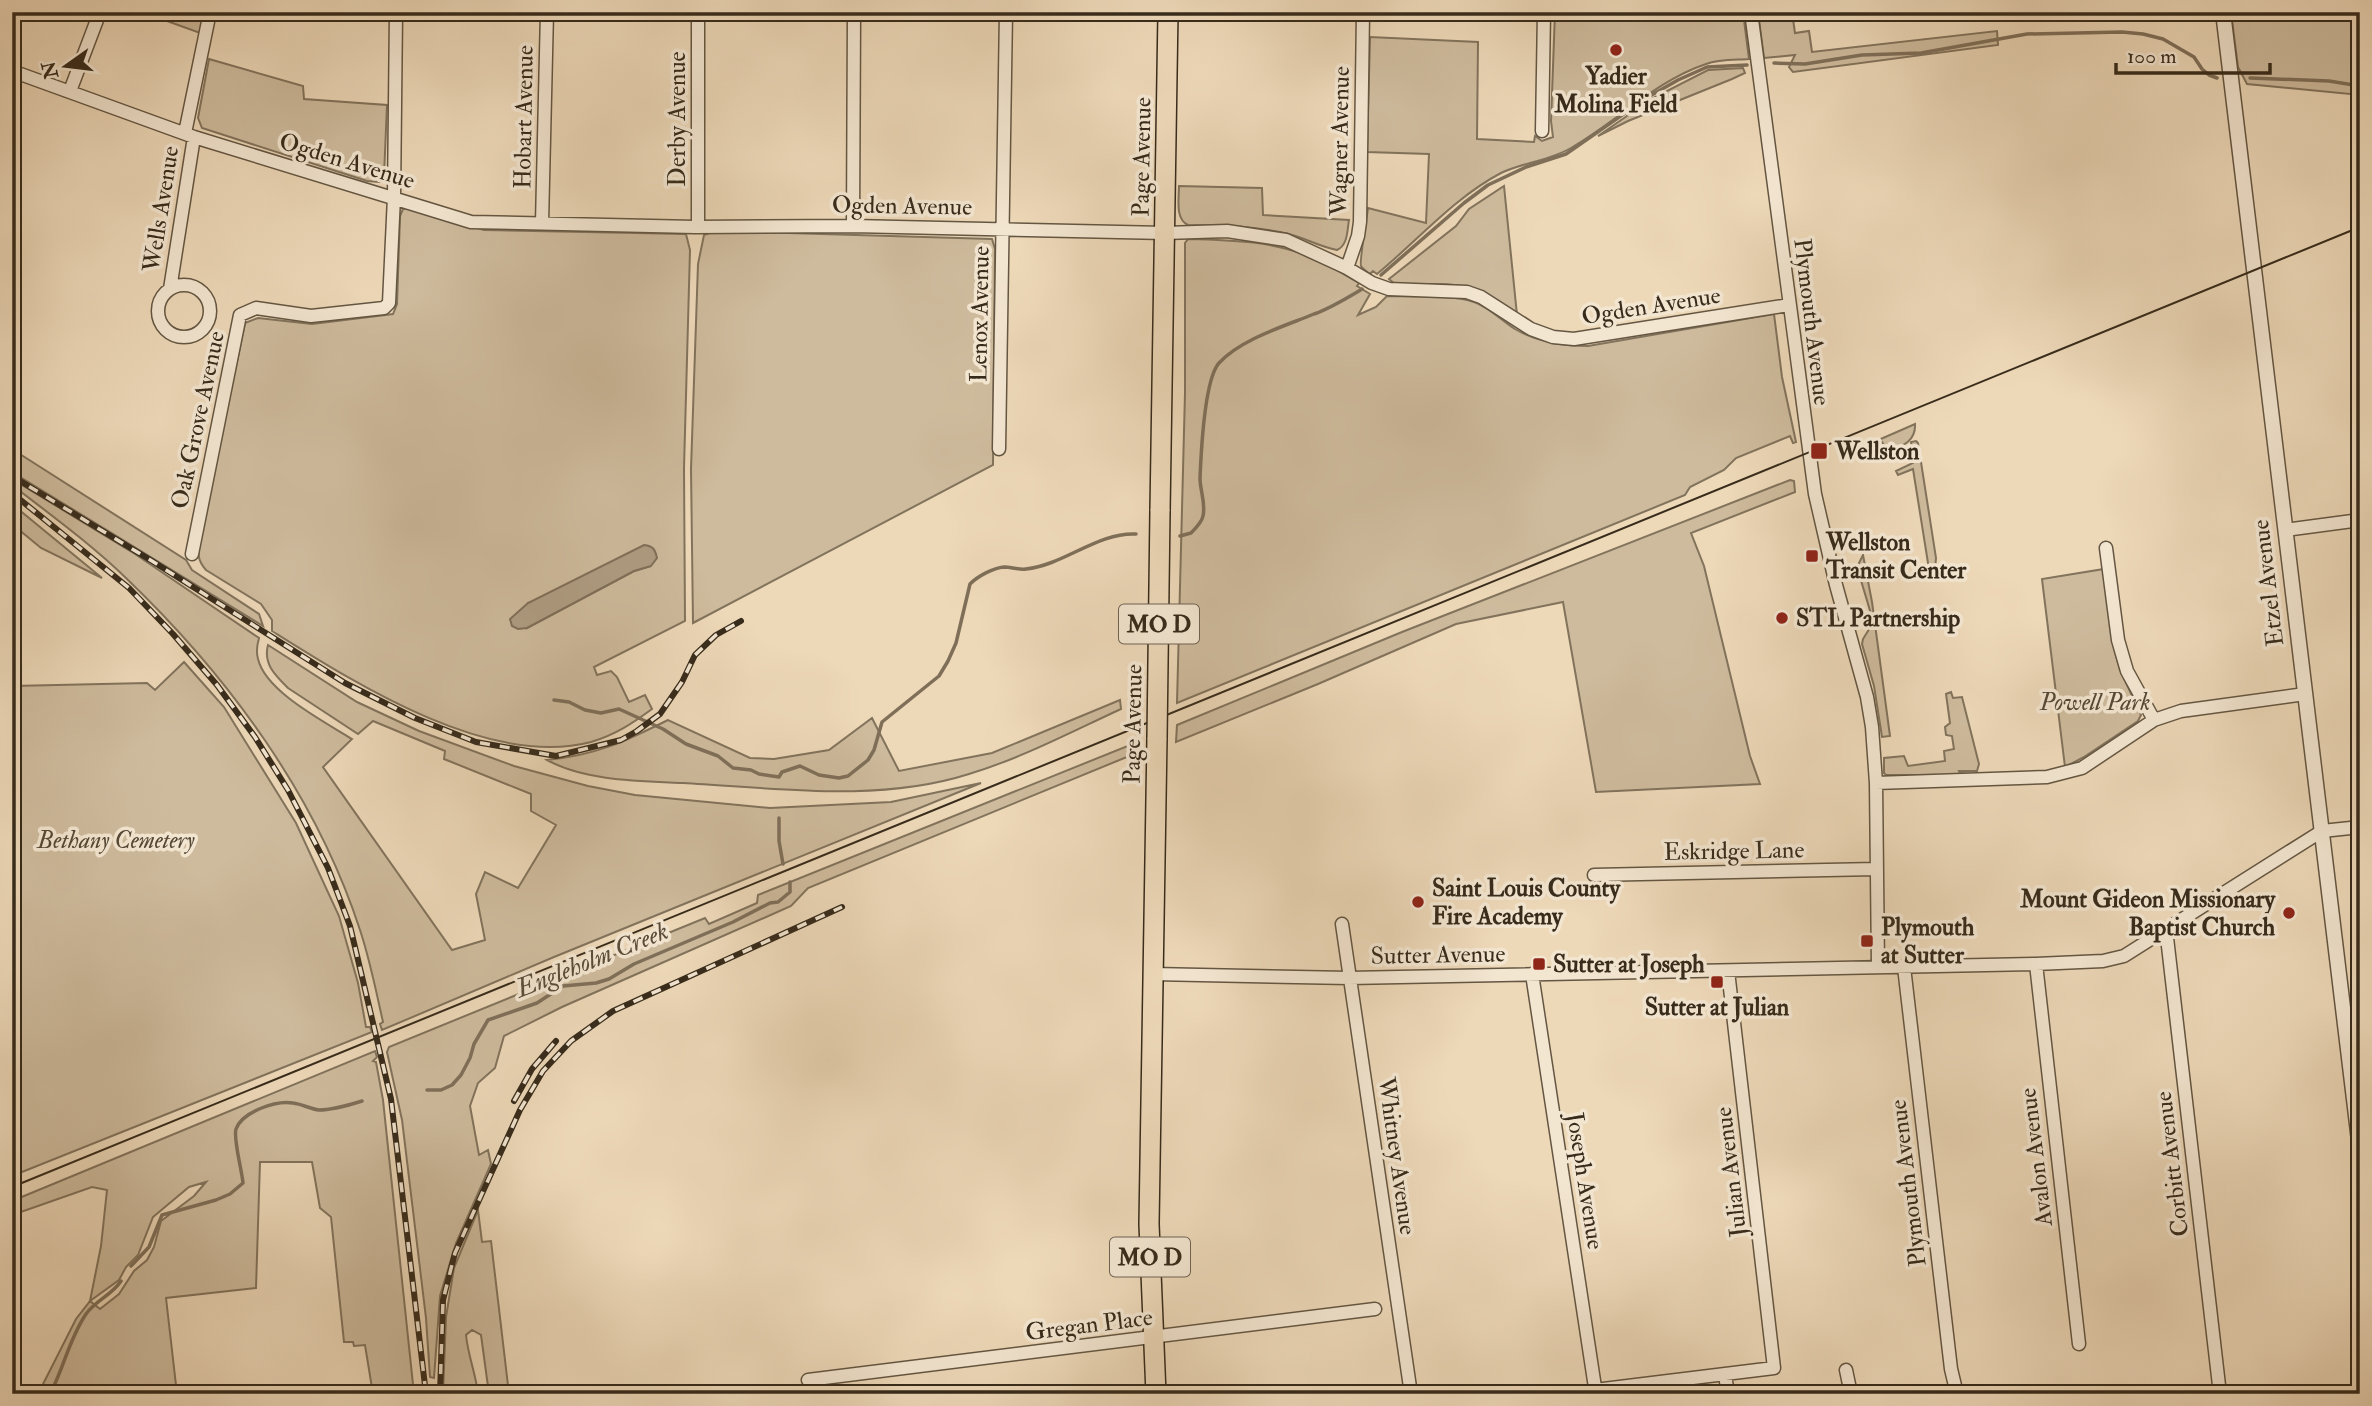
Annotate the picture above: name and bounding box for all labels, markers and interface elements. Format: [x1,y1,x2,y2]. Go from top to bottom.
north arrow [32,32,102,102]
scale bar [2116,32,2270,76]
marker: Yadier Molina Field [1608,42,1624,58]
text: 100 m [2127,43,2177,70]
street label: Hobart Avenue [507,45,541,189]
street label: Derby Avenue [662,51,693,187]
text: N [37,58,64,82]
place label: Yadier Molina Field [1553,61,1678,120]
street label: Wagner Avenue [1323,66,1357,217]
street label: Page Avenue [1125,97,1159,217]
street label: Ogden Avenue [275,126,419,196]
street label: Wells Avenue [136,144,186,275]
street label: Ogden Avenue [832,189,972,223]
street label: Plymouth Avenue [1786,237,1838,407]
street label: Lenox Avenue [963,246,997,382]
street label: Ogden Avenue [1579,280,1723,332]
street label: Oak Grove Avenue [164,328,232,512]
place label: Wellston [1834,436,1920,467]
marker: Wellston [1809,441,1829,461]
street label: Etzel Avenue [2245,518,2291,648]
place label: Wellston Transit Center [1825,527,1967,586]
marker: Wellston Transit Center [1804,548,1820,564]
place label: STL Partnership [1796,603,1960,634]
road number: MO D [1119,604,1199,644]
marker: STL Partnership [1774,610,1790,626]
street label: Page Avenue [1116,664,1150,784]
park label: Powell Park [2039,687,2151,718]
park label: Bethany Cemetery [36,825,195,856]
street label: Eskridge Lane [1663,834,1805,868]
place label: Saint Louis County Fire Academy [1432,873,1621,932]
place label: Mount Gideon Missionary Baptist Church [2019,884,2276,943]
marker: Saint Louis County Fire Academy [1410,894,1426,910]
marker: Mount Gideon Missionary Baptist Church [2281,905,2297,921]
place label: Plymouth at Sutter [1881,912,1975,971]
water label: Engleholm Creek [509,915,673,1006]
marker: Plymouth at Sutter [1859,933,1875,949]
street label: Sutter Avenue [1370,938,1506,972]
place label: Sutter at Joseph [1553,949,1705,980]
marker: Sutter at Joseph [1531,956,1547,972]
marker: Sutter at Julian [1709,974,1725,990]
place label: Sutter at Julian [1645,992,1790,1023]
street label: Whitney Avenue [1370,1074,1423,1237]
street label: Avalon Avenue [2012,1086,2060,1229]
street label: Corbitt Avenue [2148,1090,2196,1238]
street label: Plymouth Avenue [1882,1098,1934,1268]
street label: Julian Avenue [1708,1105,1754,1240]
street label: Joseph Avenue [1559,1109,1611,1252]
road number: MO D [1110,1238,1190,1276]
street label: Gregan Place [1024,1302,1154,1348]

